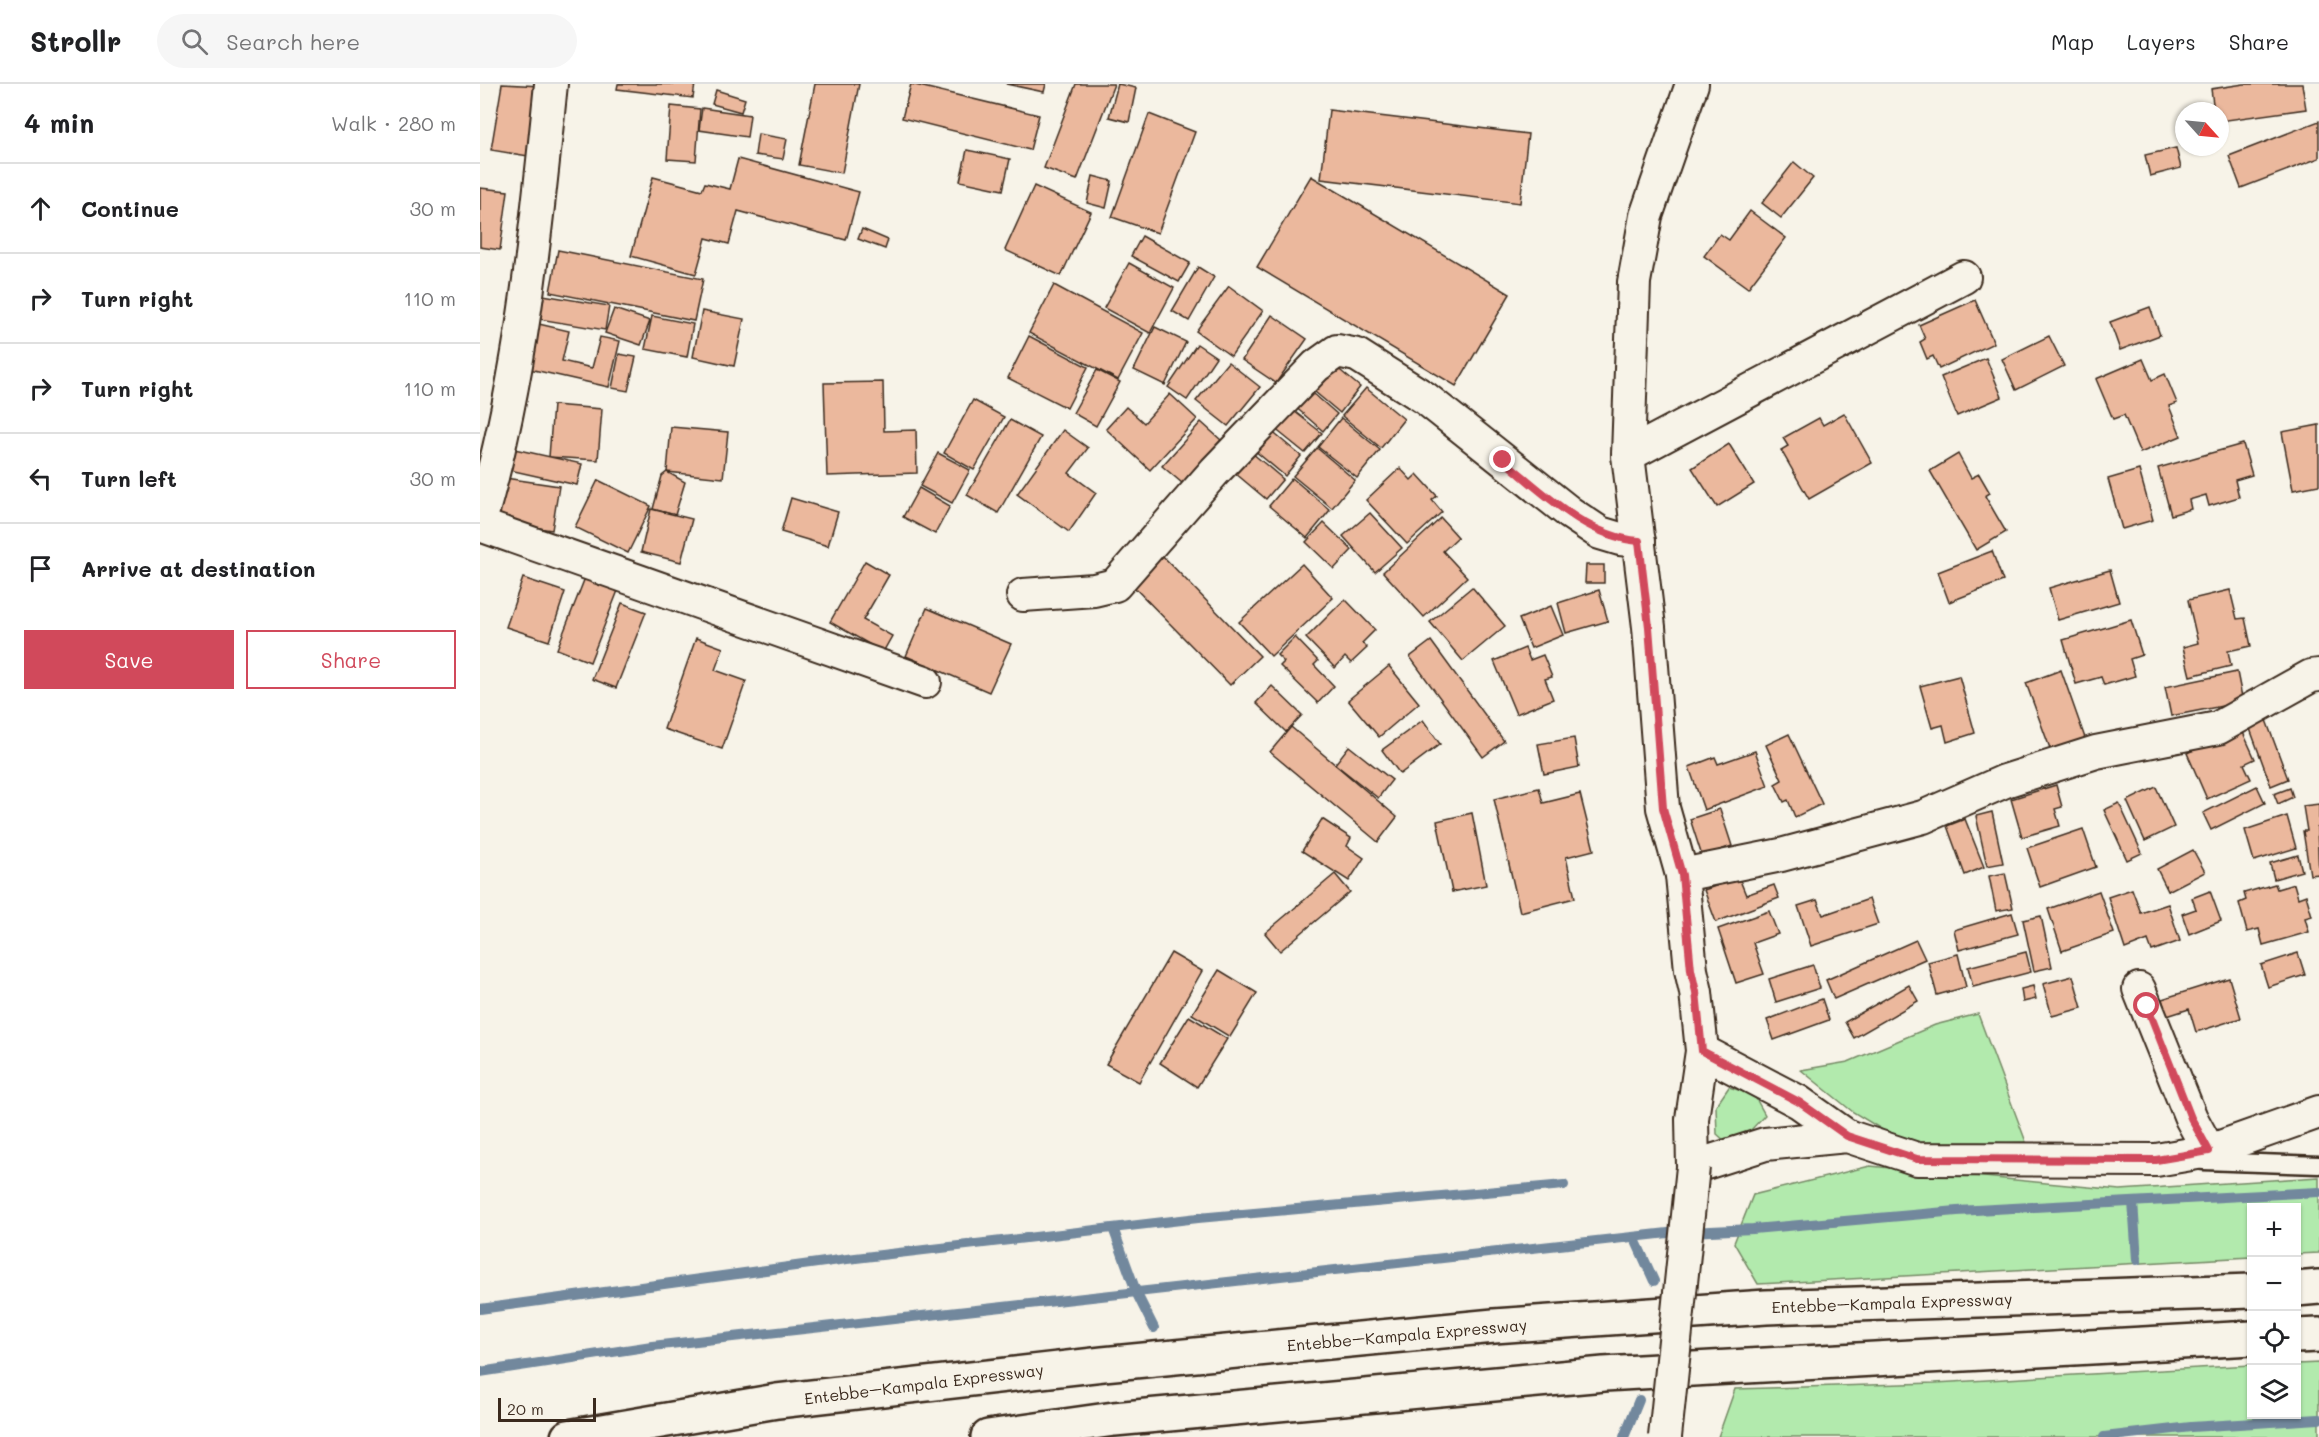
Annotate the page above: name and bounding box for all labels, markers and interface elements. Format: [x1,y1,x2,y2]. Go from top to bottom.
search box [157,14,577,68]
text: Strollr [30,23,121,59]
icon: search [178,25,211,58]
text: Search here [226,27,360,56]
text: Map [2051,28,2094,55]
text: Layers [2127,28,2196,55]
text: Share [2229,28,2289,55]
north arrow [2175,102,2229,156]
text: 4 min [24,106,94,140]
text: Walk · 280 m [331,110,456,136]
icon: ahead [24,192,57,225]
text: Continue [81,194,179,223]
text: 30 m [410,195,456,221]
icon: right [24,282,57,315]
text: Turn right [81,284,193,313]
text: 110 m [403,285,456,311]
icon: right [24,372,57,405]
text: Turn right [81,374,193,403]
text: 110 m [403,375,456,401]
route end [1489,446,1515,472]
icon: left [24,462,57,495]
text: Turn left [81,464,177,493]
text: 30 m [410,465,456,491]
icon: arrive [24,552,57,585]
text: Arrive at destination [81,554,316,583]
button: Save [24,630,234,689]
button: Share [246,630,456,689]
route start [2133,992,2159,1018]
map controls [2247,1203,2301,1419]
button: + [2247,1203,2301,1257]
button: − [2247,1257,2301,1311]
street label: Entebbe–Kampala Expressway [1771,1288,2013,1317]
button: locate [2247,1311,2301,1365]
street label: Entebbe–Kampala Expressway [1286,1314,1528,1355]
street label: Entebbe–Kampala Expressway [803,1358,1045,1409]
button: layers [2247,1365,2301,1419]
scale bar [498,1395,596,1422]
text: 20 m [507,1398,544,1419]

